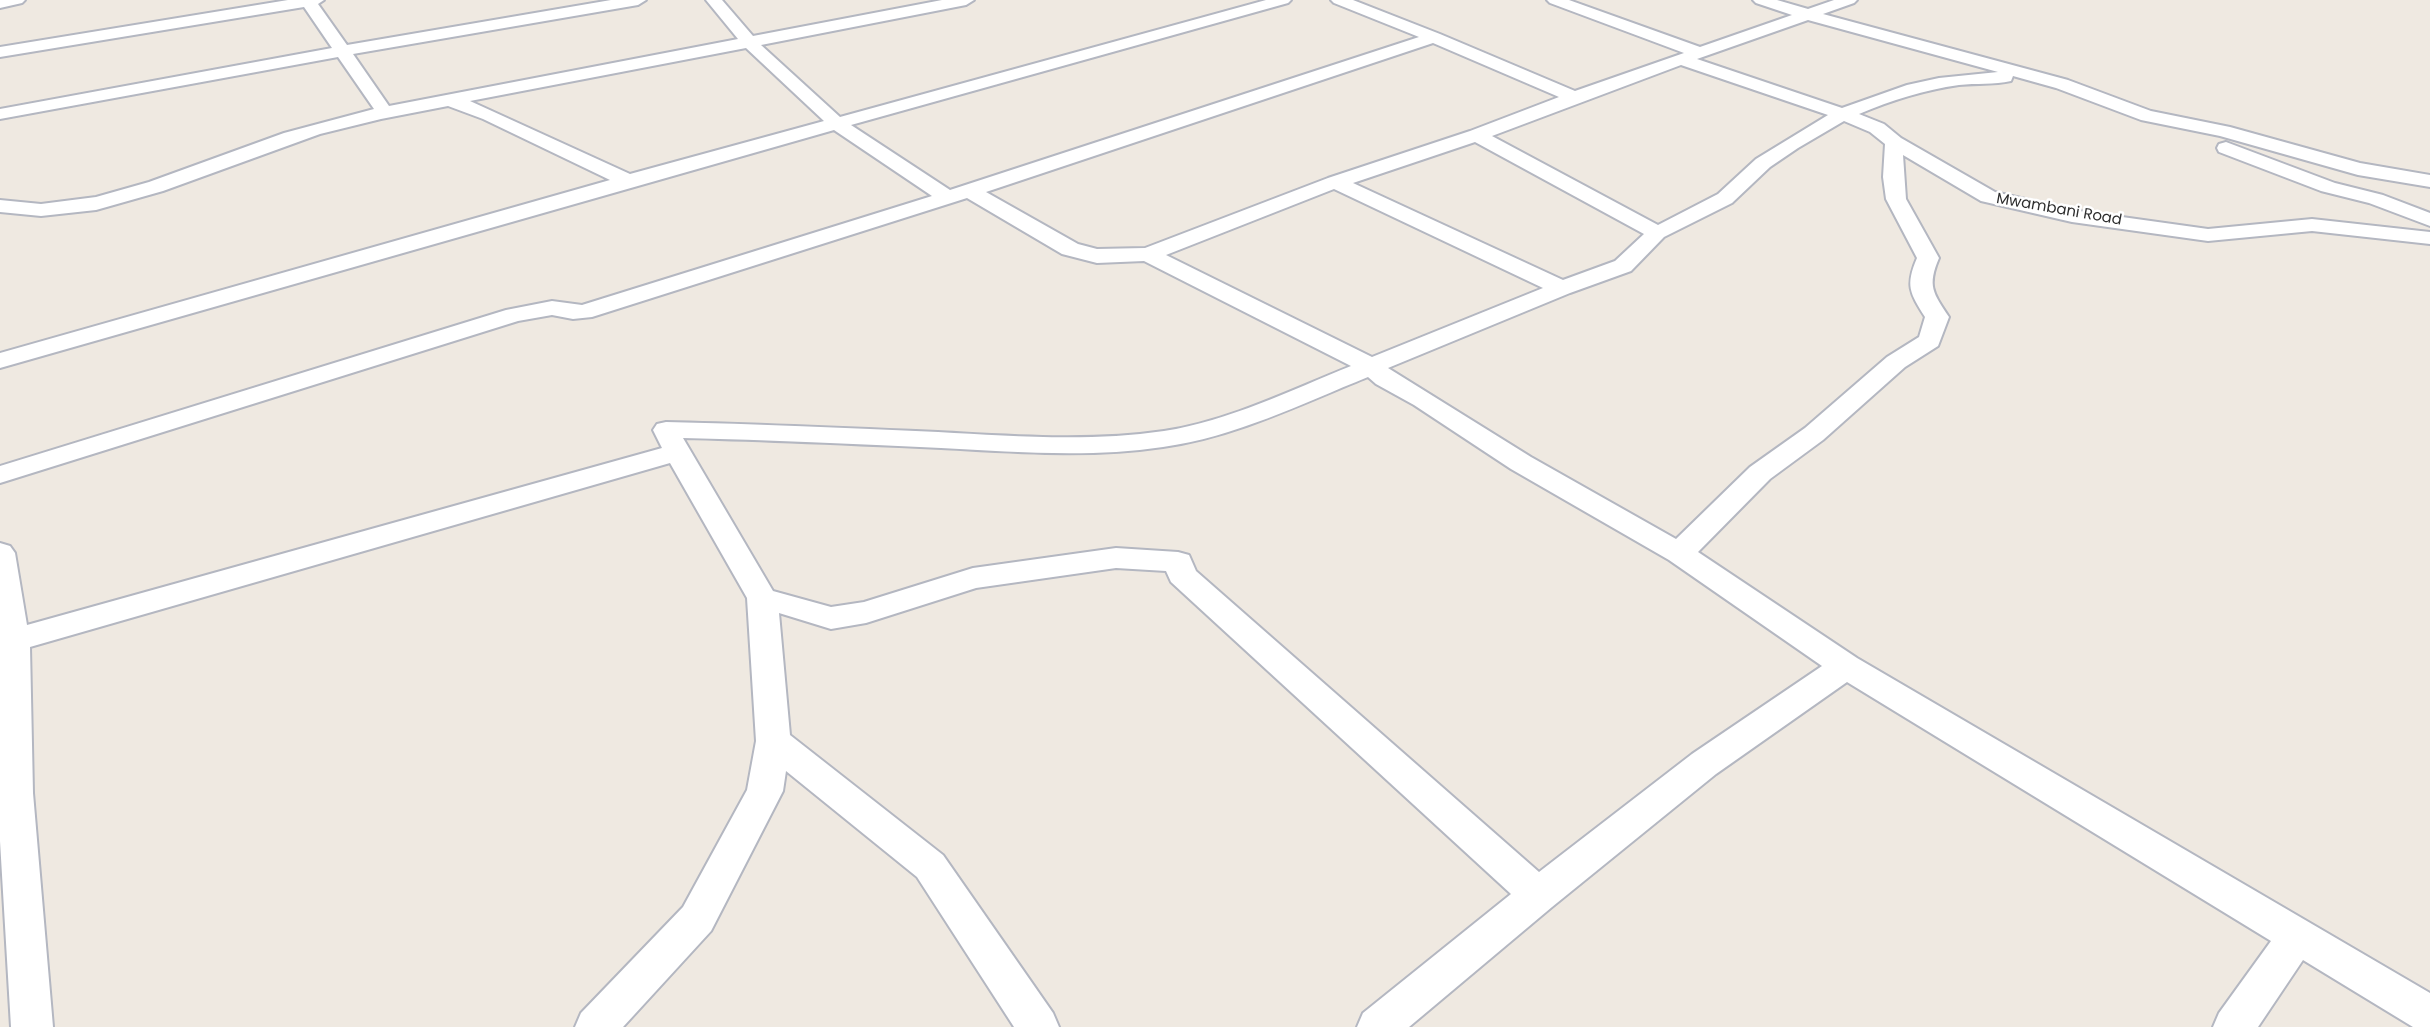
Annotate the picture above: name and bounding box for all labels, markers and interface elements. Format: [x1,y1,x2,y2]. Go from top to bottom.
street label: Mwambani Road [1995,190,2123,230]

